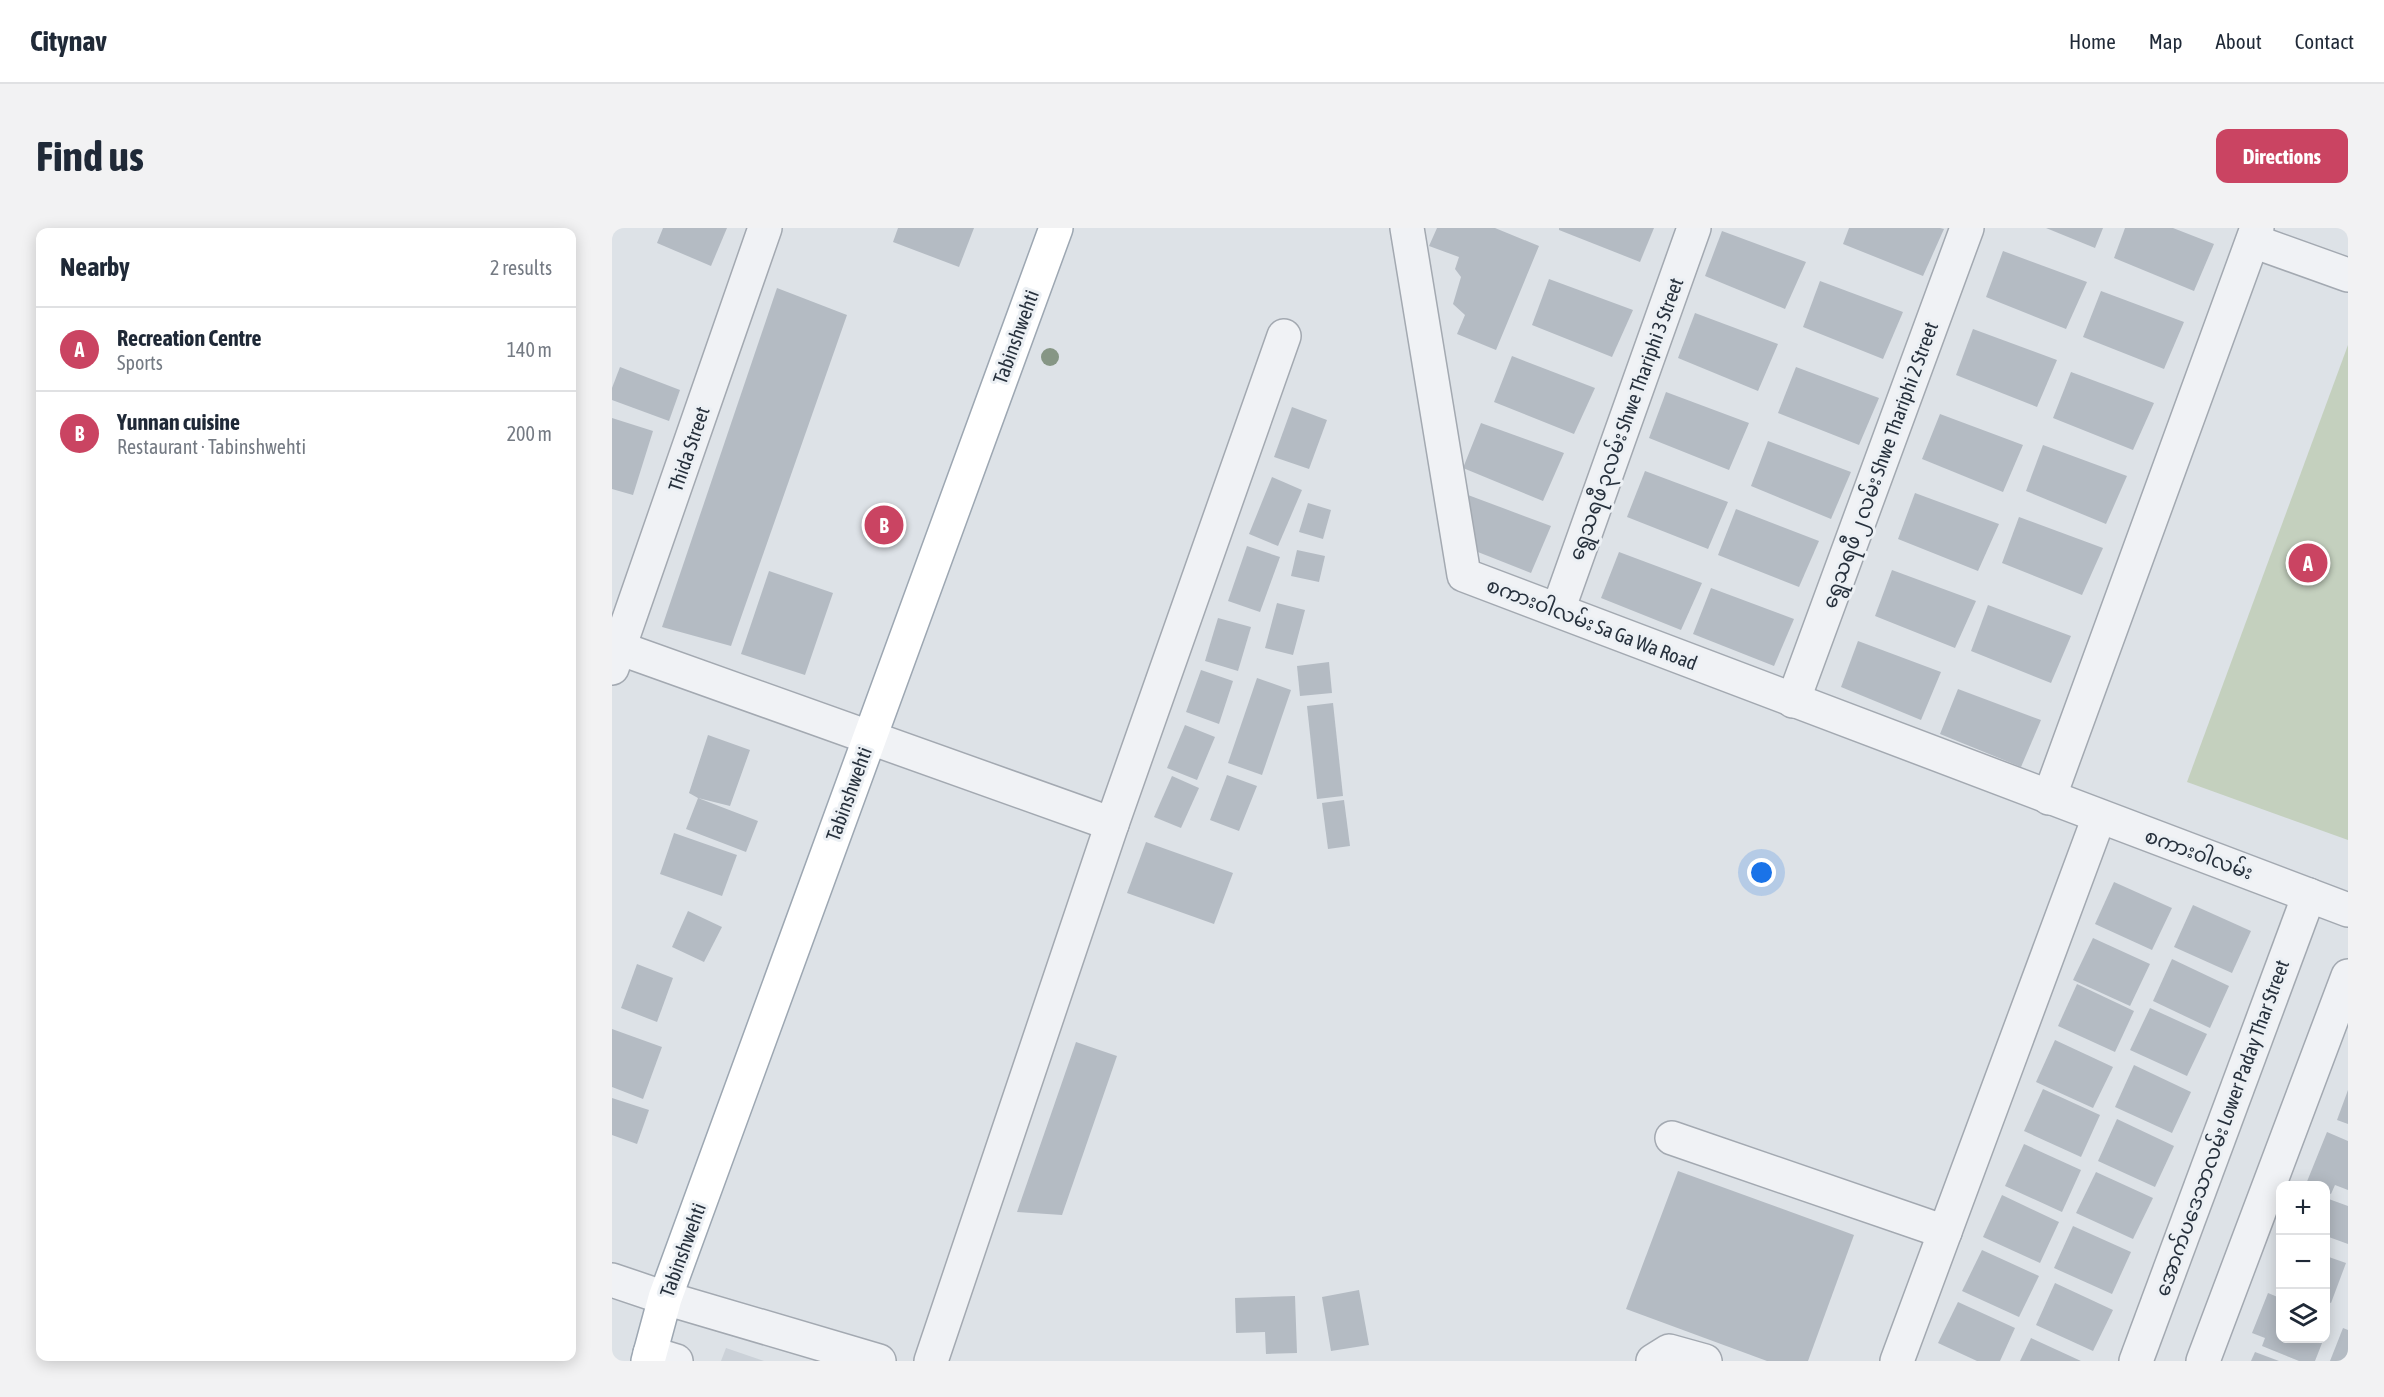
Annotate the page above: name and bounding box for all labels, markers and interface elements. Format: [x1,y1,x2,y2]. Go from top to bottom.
text: Citynav [30,25,107,57]
text: Home [2069,29,2116,53]
text: Map [2149,29,2183,53]
text: About [2216,29,2262,53]
text: Contact [2295,29,2354,53]
button: Directions [2216,129,2348,183]
text: Find us [36,132,144,180]
text: Nearby [60,252,130,282]
text: 2 results [490,256,552,279]
street label: ရွေသရဖီ ၃လမ်း Shwe Thariphi 3 Street [1562,274,1692,565]
street label: Tabinshwehti [988,287,1043,387]
street label: ရွေသရဖီ ၂ လမ်း Shwe Thariphi 2 Street [1815,318,1947,613]
text: Recreation Centre [117,325,262,351]
text: A [75,338,84,361]
text: 140 m [507,338,552,361]
text: Sports [117,351,163,374]
street label: Thida Street [663,403,714,494]
text: Yunnan cuisine [117,409,240,435]
text: B [75,422,84,445]
text: 200 m [507,422,552,445]
text: Restaurant · Tabinshwehti [117,435,306,458]
pin: B [864,502,904,548]
pin: A [2288,540,2328,586]
street label: စကားဝါလမ်း Sa Ga Wa Road [1484,571,1701,674]
street label: Tabinshwehti [821,744,876,844]
street label: စကား၀ါလမ်း [2142,821,2257,884]
your location [1747,858,1776,887]
street label: အောက်ပဒေသာလမ်း Lower Paday Thar Street [2148,956,2293,1299]
map controls [2276,1181,2330,1343]
button: + [2276,1181,2330,1235]
street label: Tabinshwehti [655,1200,710,1300]
button: − [2276,1235,2330,1289]
button: layers [2276,1289,2330,1343]

